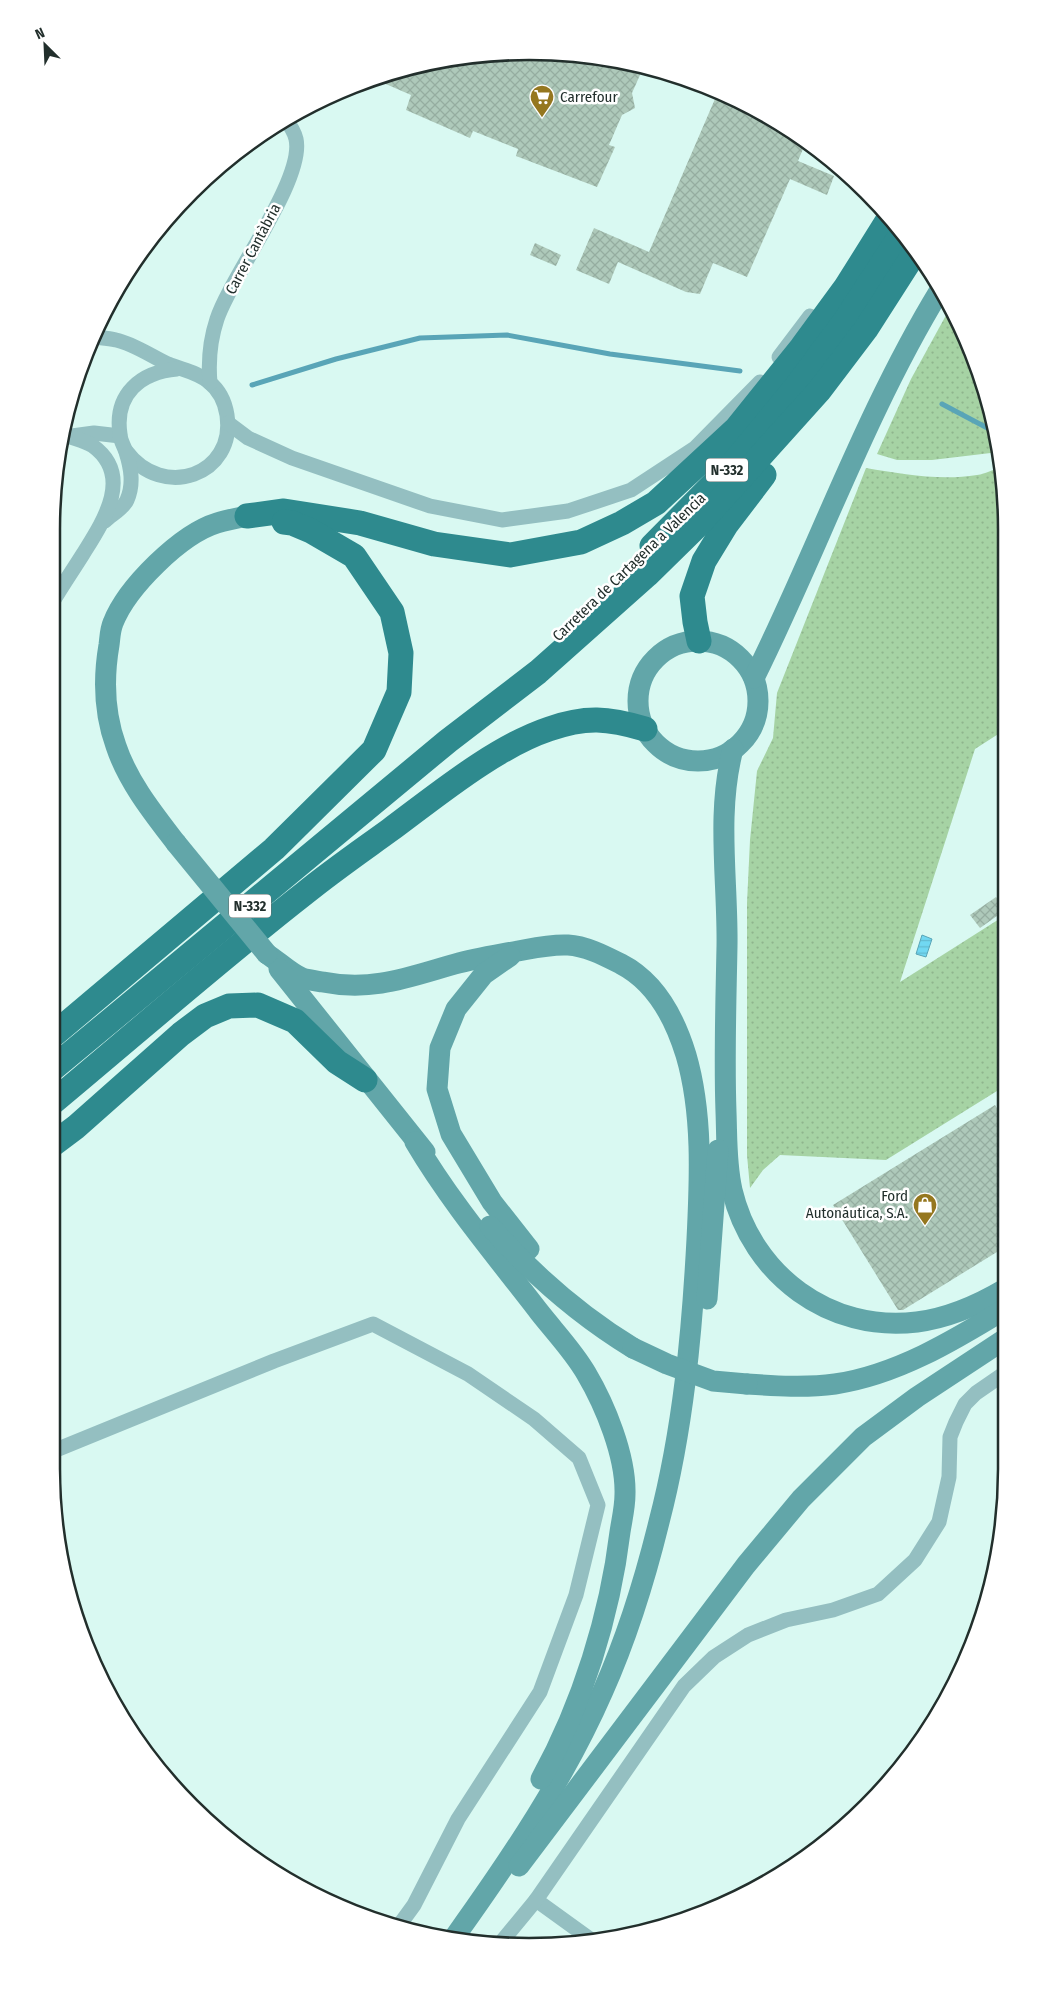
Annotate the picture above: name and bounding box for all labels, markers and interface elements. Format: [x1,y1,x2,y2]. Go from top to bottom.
north arrow [20,20,70,70]
text: N [33,24,47,43]
supermarket icon: Carrefour [529,84,555,118]
place label: Carrefour [560,88,618,106]
street label: Carrer Cantàbria [222,201,284,297]
road number: N-332 [706,458,748,482]
street label: Carretera de Cartagena a Valencia [549,489,709,645]
road number: N-332 [229,894,271,918]
place label: Ford Autonáutica, S.A. [806,1187,908,1222]
shop icon: Ford Autonáutica, S.A. [912,1192,938,1226]

